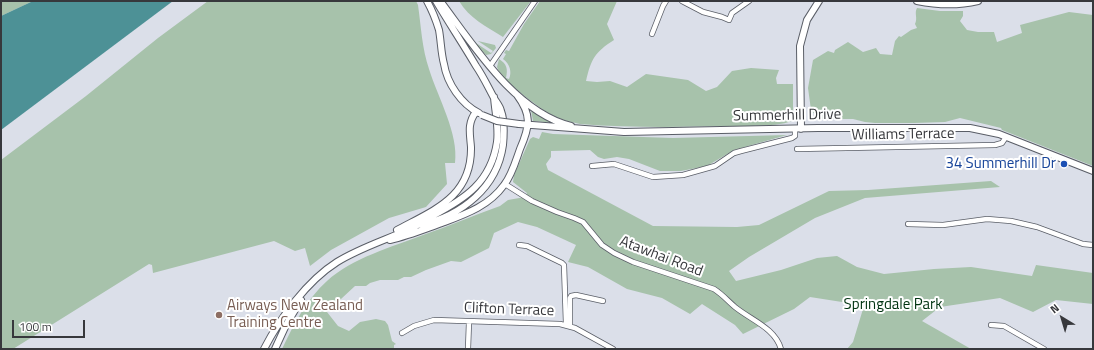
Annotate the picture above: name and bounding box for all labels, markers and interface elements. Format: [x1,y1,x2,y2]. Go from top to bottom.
street label: Summerhill Drive [733,106,841,126]
street label: Williams Terrace [851,125,955,145]
place label: 34 Summerhill Dr [946,155,1056,173]
marker: 34 Summerhill Dr [1059,159,1069,169]
street label: Atawhai Road [617,233,705,281]
park label: Springdale Park [844,296,942,314]
place label: Airways New Zealand Training Centre [227,297,363,332]
north arrow [1042,298,1082,338]
street label: Clifton Terrace [463,299,555,321]
text: N [1047,300,1063,317]
marker: Airways New Zealand Training Centre [214,310,224,320]
scale bar [14,312,87,338]
text: 100 m [19,317,52,336]

